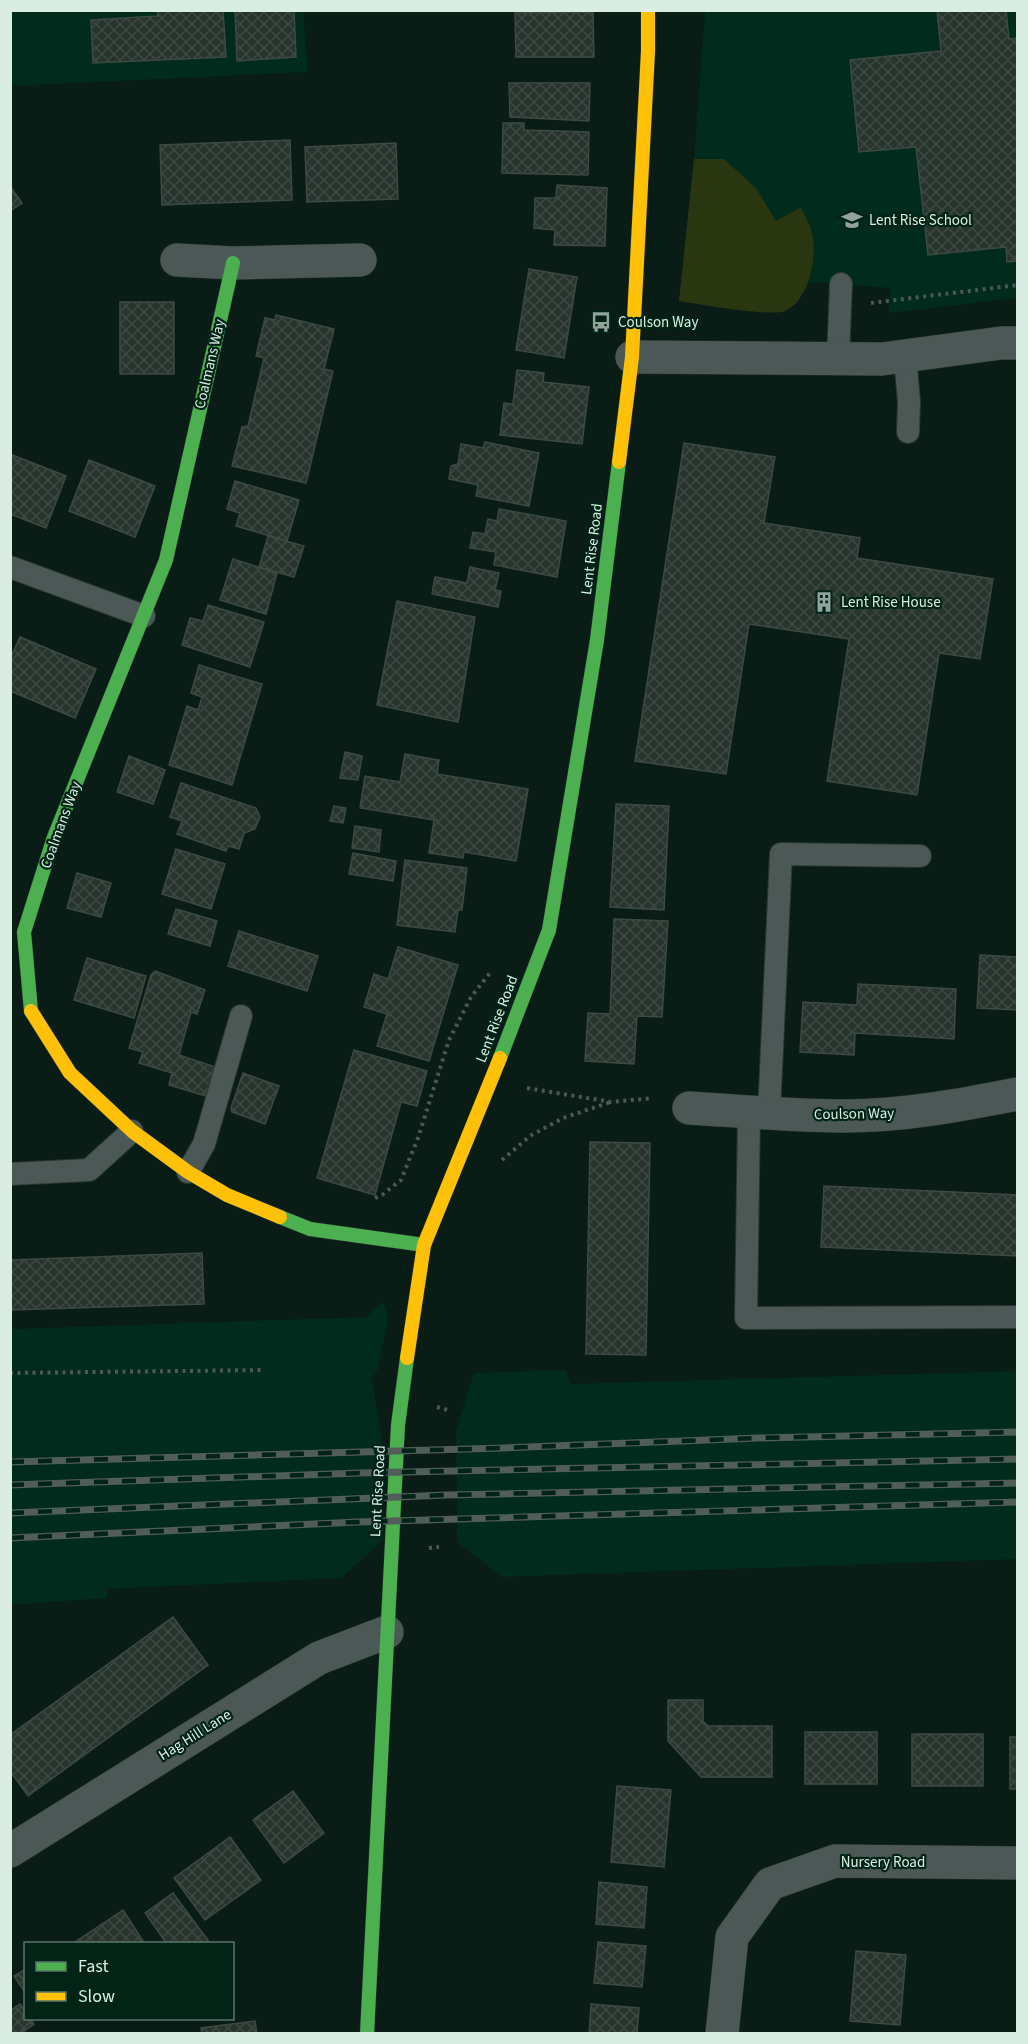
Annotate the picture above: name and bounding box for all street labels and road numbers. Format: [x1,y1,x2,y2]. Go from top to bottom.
street label: Coalmans Way [189,317,231,411]
street label: Lent Rise Road [576,502,608,596]
street label: Coalmans Way [35,778,87,872]
street label: Lent Rise Road [471,972,523,1066]
street label: Coulson Way [814,1103,894,1125]
street label: Lent Rise Road [365,1445,391,1537]
street label: Hag Hill Lane [154,1704,236,1766]
street label: Nursery Road [841,1852,925,1873]

